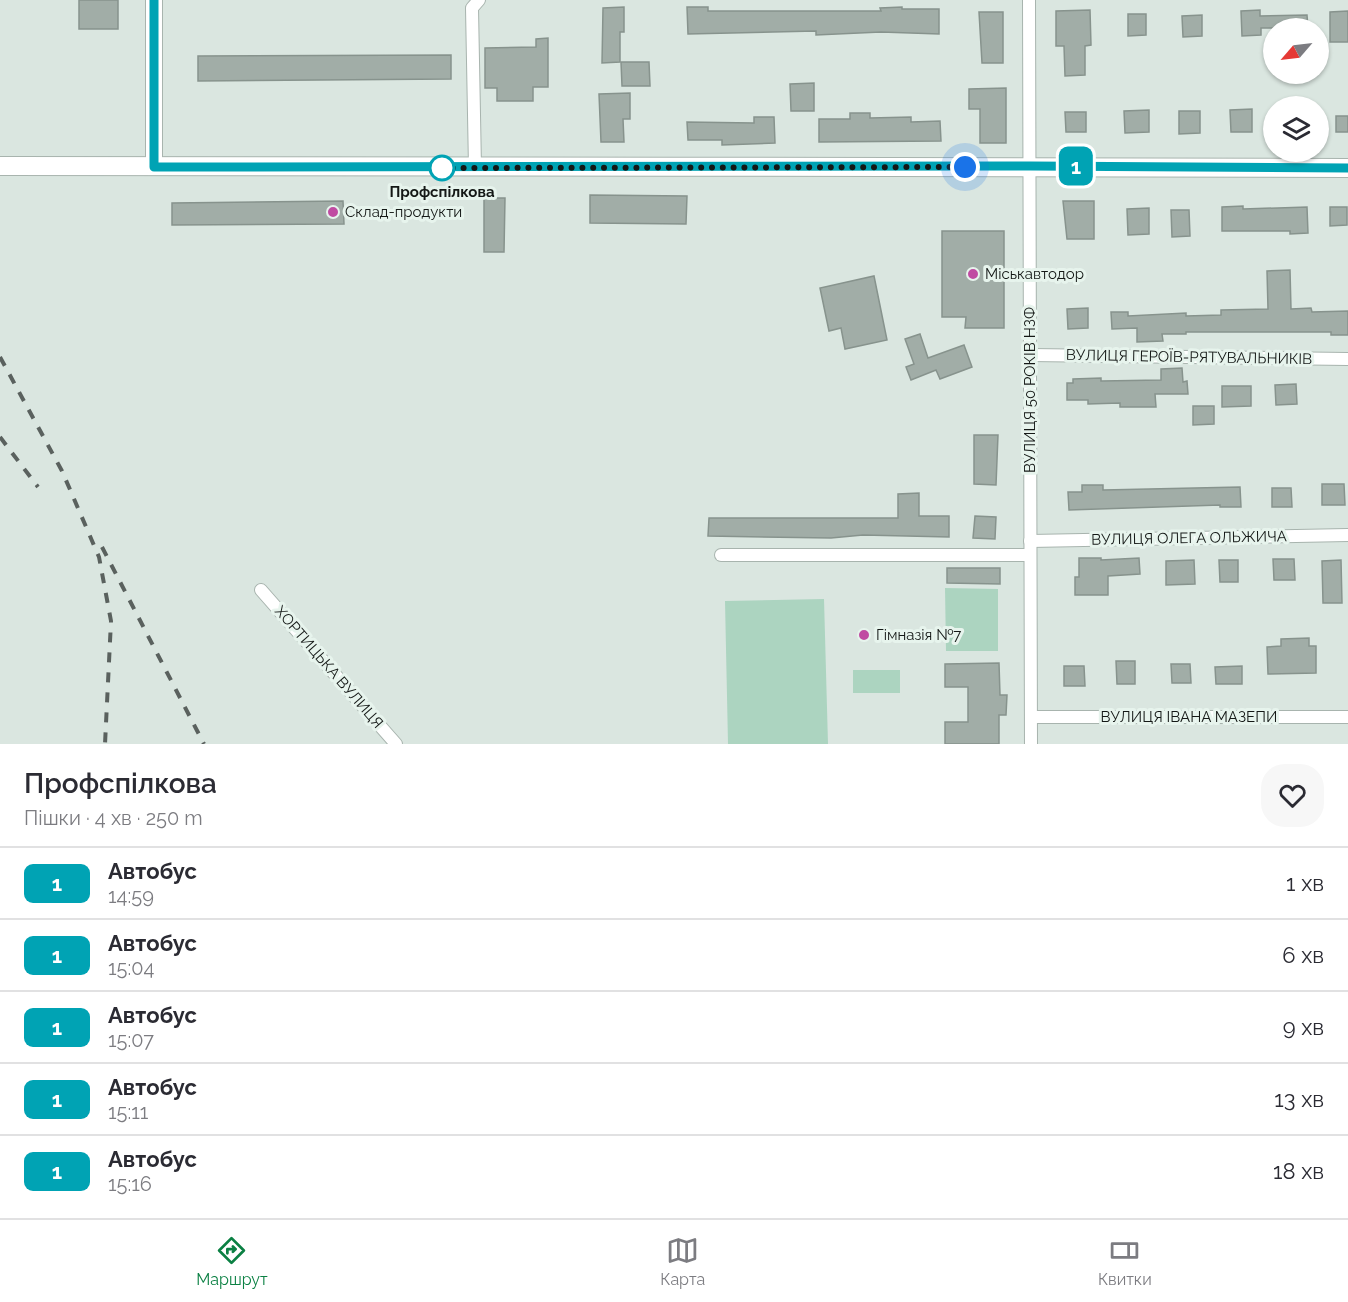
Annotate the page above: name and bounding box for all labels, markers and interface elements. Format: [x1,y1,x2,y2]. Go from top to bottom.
north arrow [1263,18,1329,84]
map controls [1263,18,1329,162]
button: layers [1263,96,1329,162]
line badge: 1 [1056,146,1096,186]
your location [950,152,980,182]
text: 1 [1071,154,1081,179]
marker: Профспілкова [429,155,455,181]
place label: Профспілкова [389,183,495,201]
place label: Склад-продукти [345,203,462,221]
marker: Склад-продукти [326,205,340,219]
place label: Міськавтодор [985,265,1084,283]
marker: Міськавтодор [966,267,980,281]
street label: ВУЛИЦЯ 50 РОКІВ НЗФ [1021,307,1039,473]
street label: ВУЛИЦЯ ГЕРОЇВ-РЯТУВАЛЬНИКІВ [1066,345,1312,368]
street label: ВУЛИЦЯ ОЛЕГА ОЛЬЖИЧА [1091,527,1287,549]
street label: ХОРТИЦЬКА ВУЛИЦЯ [271,602,387,732]
place label: Гімназія №7 [876,626,961,644]
marker: Гімназія №7 [857,628,871,642]
street label: ВУЛИЦЯ ІВАНА МАЗЕПИ [1101,708,1277,726]
button: heart [1261,764,1324,827]
text: Профспілкова [24,767,217,800]
text: Пішки · 4 хв · 250 m [24,806,203,830]
text: Автобус [108,858,197,884]
text: 1 хв [1286,870,1324,896]
text: 1 [52,871,62,896]
text: 14:59 [108,884,154,908]
text: Автобус [108,930,197,956]
text: 6 хв [1282,942,1324,968]
text: 1 [52,943,62,968]
text: 15:04 [108,956,154,980]
text: Автобус [108,1002,197,1028]
text: 9 хв [1283,1014,1324,1040]
text: 1 [52,1015,62,1040]
text: 15:07 [108,1028,154,1052]
text: Автобус [108,1074,197,1100]
text: 13 хв [1274,1086,1324,1112]
text: 1 [52,1087,62,1112]
text: 15:11 [108,1100,148,1124]
text: Автобус [108,1146,197,1172]
text: 18 хв [1273,1158,1324,1184]
text: 1 [52,1159,62,1184]
text: 15:16 [108,1172,152,1196]
tab: Маршрут [196,1234,268,1289]
tab: Карта [660,1234,705,1289]
tab: Квитки [1098,1234,1152,1289]

